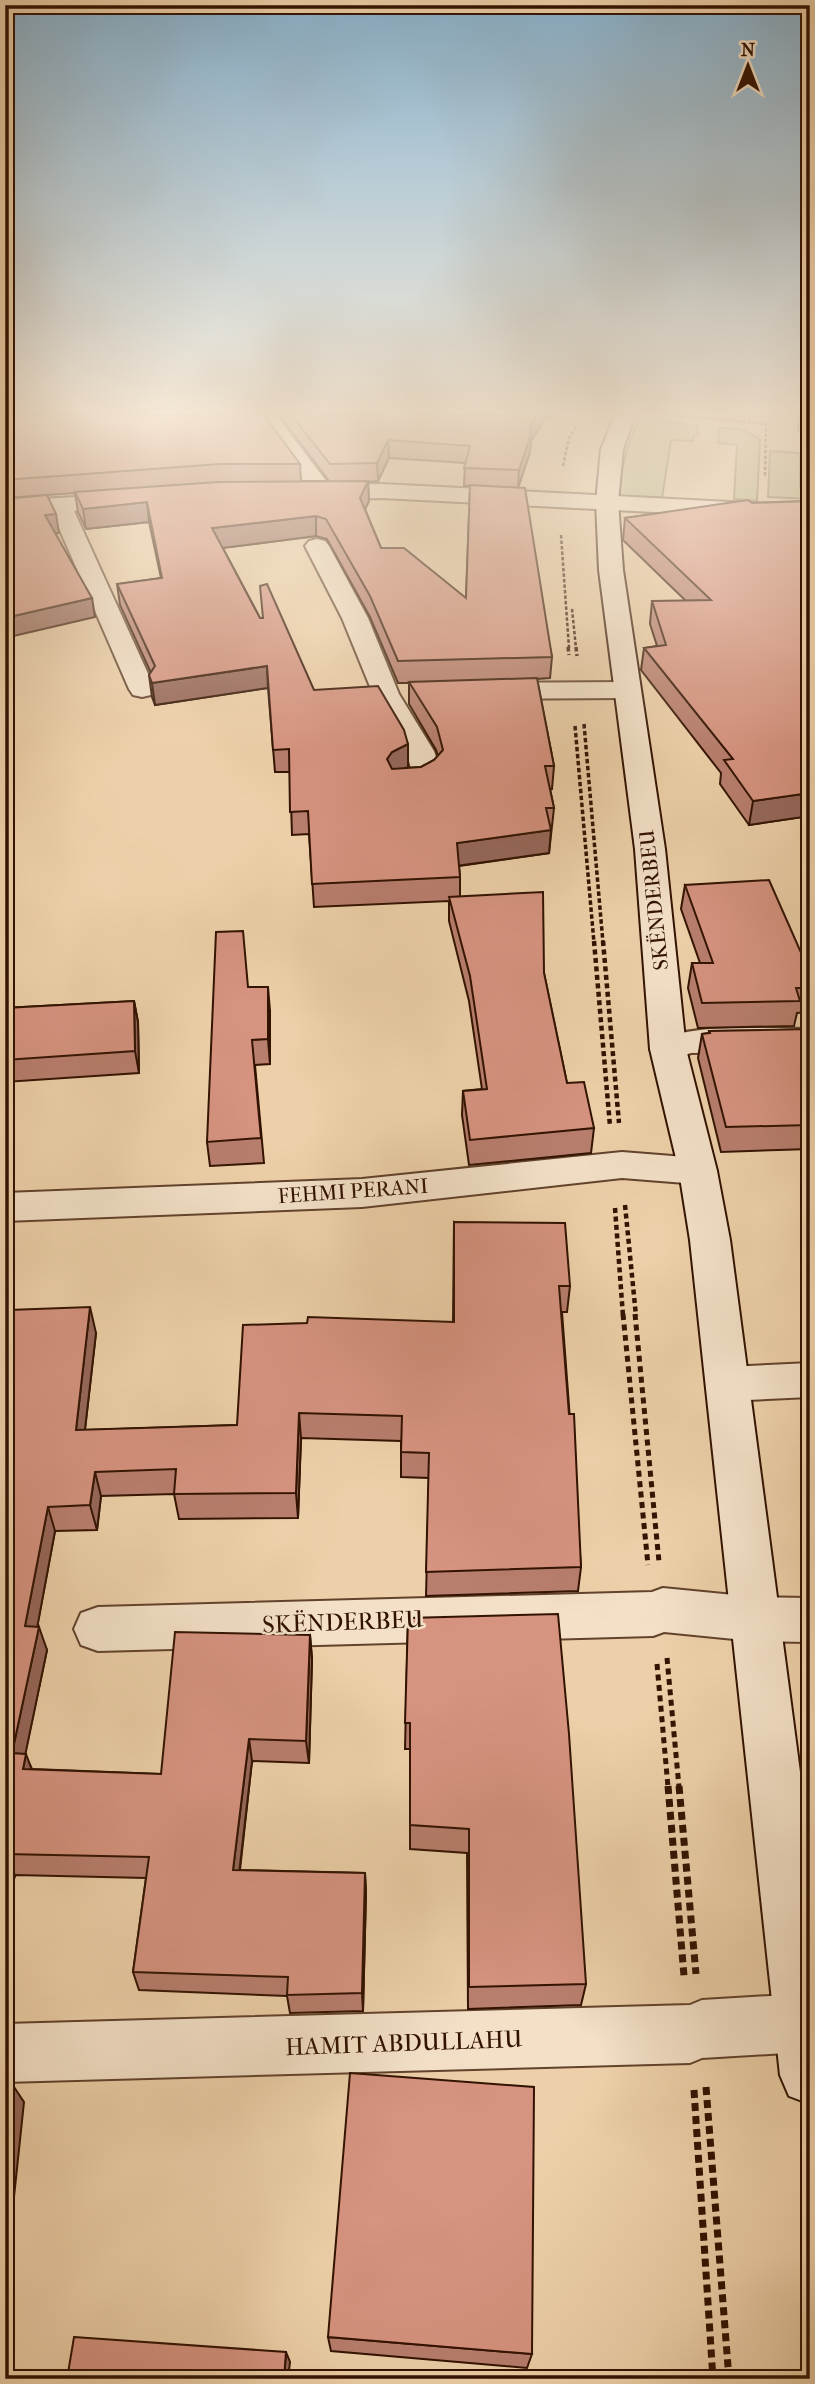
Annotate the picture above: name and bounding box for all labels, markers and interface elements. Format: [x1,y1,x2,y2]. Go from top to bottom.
north arrow [714,32,784,102]
text: N [741,39,756,61]
street label: SKËNDERBEU [635,828,673,972]
street label: FEHMI PERANI [277,1174,429,1208]
street label: SKËNDERBEU [262,1604,425,1639]
street label: HAMIT ABDULLAHU [285,2025,523,2061]

